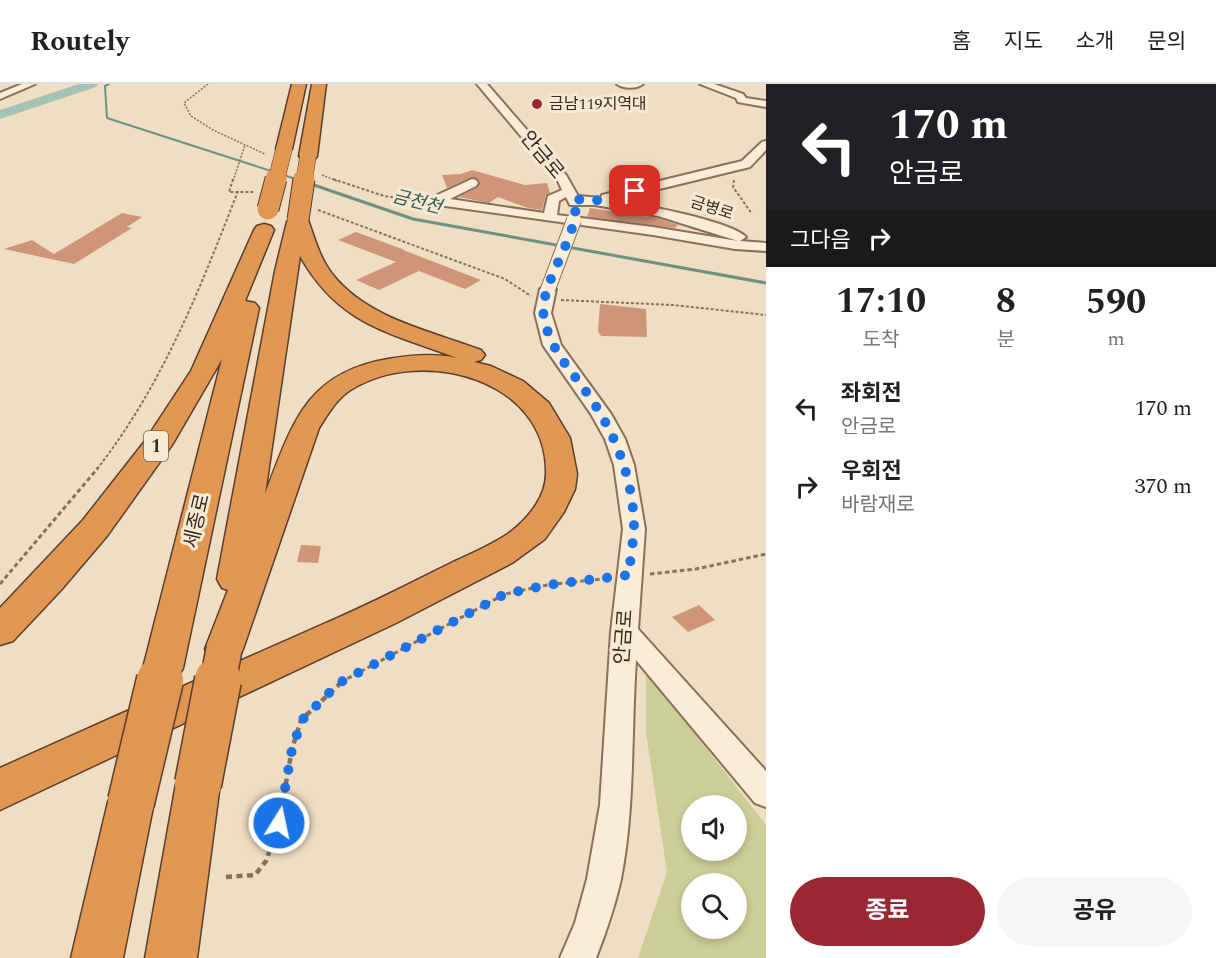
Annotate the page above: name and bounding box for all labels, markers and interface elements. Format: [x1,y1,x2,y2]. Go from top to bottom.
text: Routely [30,20,129,63]
text: 홈 [952,26,971,58]
text: 지도 [1004,26,1043,58]
text: 소개 [1076,26,1114,58]
text: 문의 [1147,26,1186,58]
place label: 금남119지역대 [549,92,647,116]
text: 170 m [889,94,1008,157]
marker: 금남119지역대 [530,97,544,111]
icon: left [790,108,868,186]
street label: 안금로 [513,124,571,186]
text: 안금로 [889,153,964,195]
pin [609,165,660,216]
icon: arrive [618,174,651,207]
water label: 금천천 [390,183,447,222]
street label: 금병로 [687,190,737,226]
icon: right [863,222,896,255]
text: 그다음 [790,224,851,257]
text: 17:10 [836,274,926,329]
text: 8 [996,274,1016,329]
text: 590 [1086,275,1146,330]
text: m [1107,324,1125,354]
text: 도착 [863,325,899,355]
text: 분 [997,325,1015,355]
text: 좌회전 [841,377,902,410]
icon: left [790,392,823,425]
text: 170 m [1135,392,1192,425]
text: 안금로 [841,412,896,442]
road number: 1 [144,431,168,461]
text: 우회전 [841,455,902,488]
icon: right [790,470,823,503]
text: 370 m [1135,470,1192,503]
text: 바람재로 [841,490,915,520]
street label: 세종로 [176,491,218,551]
street label: 안금로 [607,608,641,666]
position arrow [247,791,311,855]
map controls [681,795,747,939]
button: sound [681,795,747,861]
button: search [681,873,747,939]
button: 종료 [790,877,985,946]
button: 공유 [997,877,1192,946]

